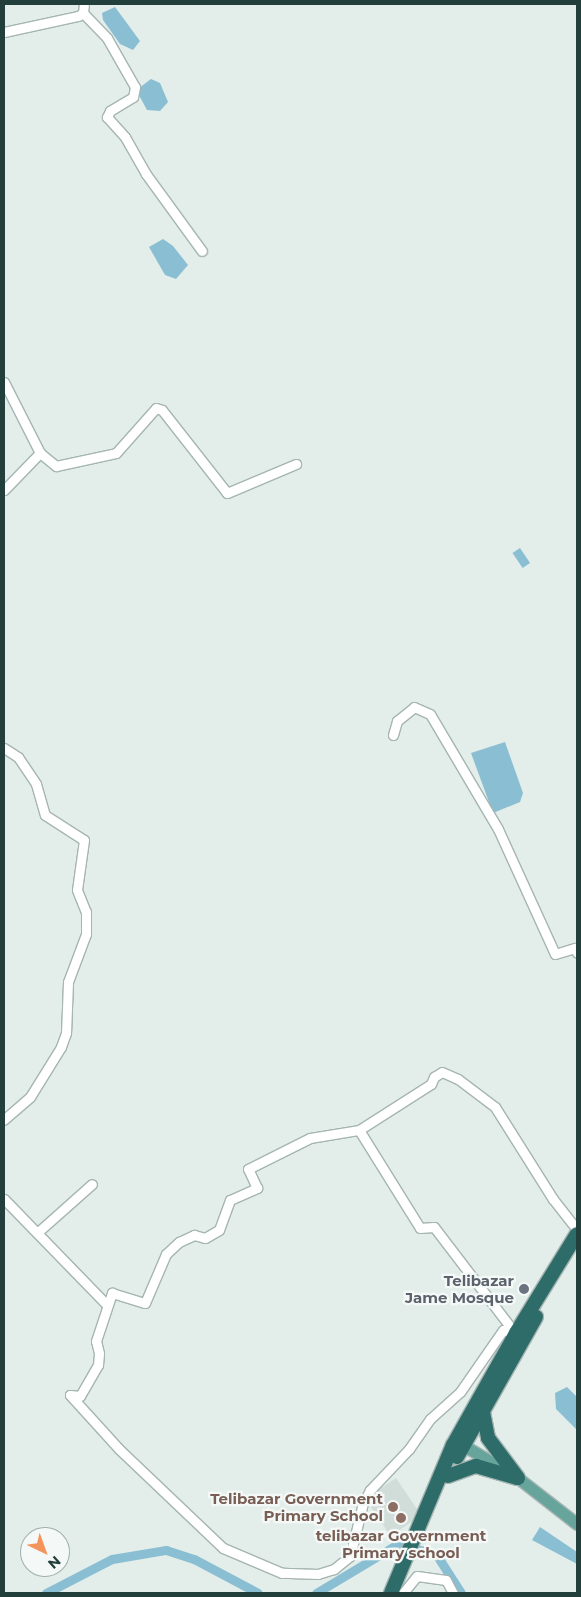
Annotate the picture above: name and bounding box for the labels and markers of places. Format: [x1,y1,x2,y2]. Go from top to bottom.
place label: Telibazar Jame Mosque [405,1271,514,1306]
marker: Telibazar Jame Mosque [518,1283,530,1295]
place label: Telibazar Government Primary School [210,1489,383,1524]
marker: Telibazar Government Primary School [387,1501,399,1513]
marker: telibazar Government Primary school [395,1512,407,1524]
place label: telibazar Government Primary school [316,1526,486,1561]

